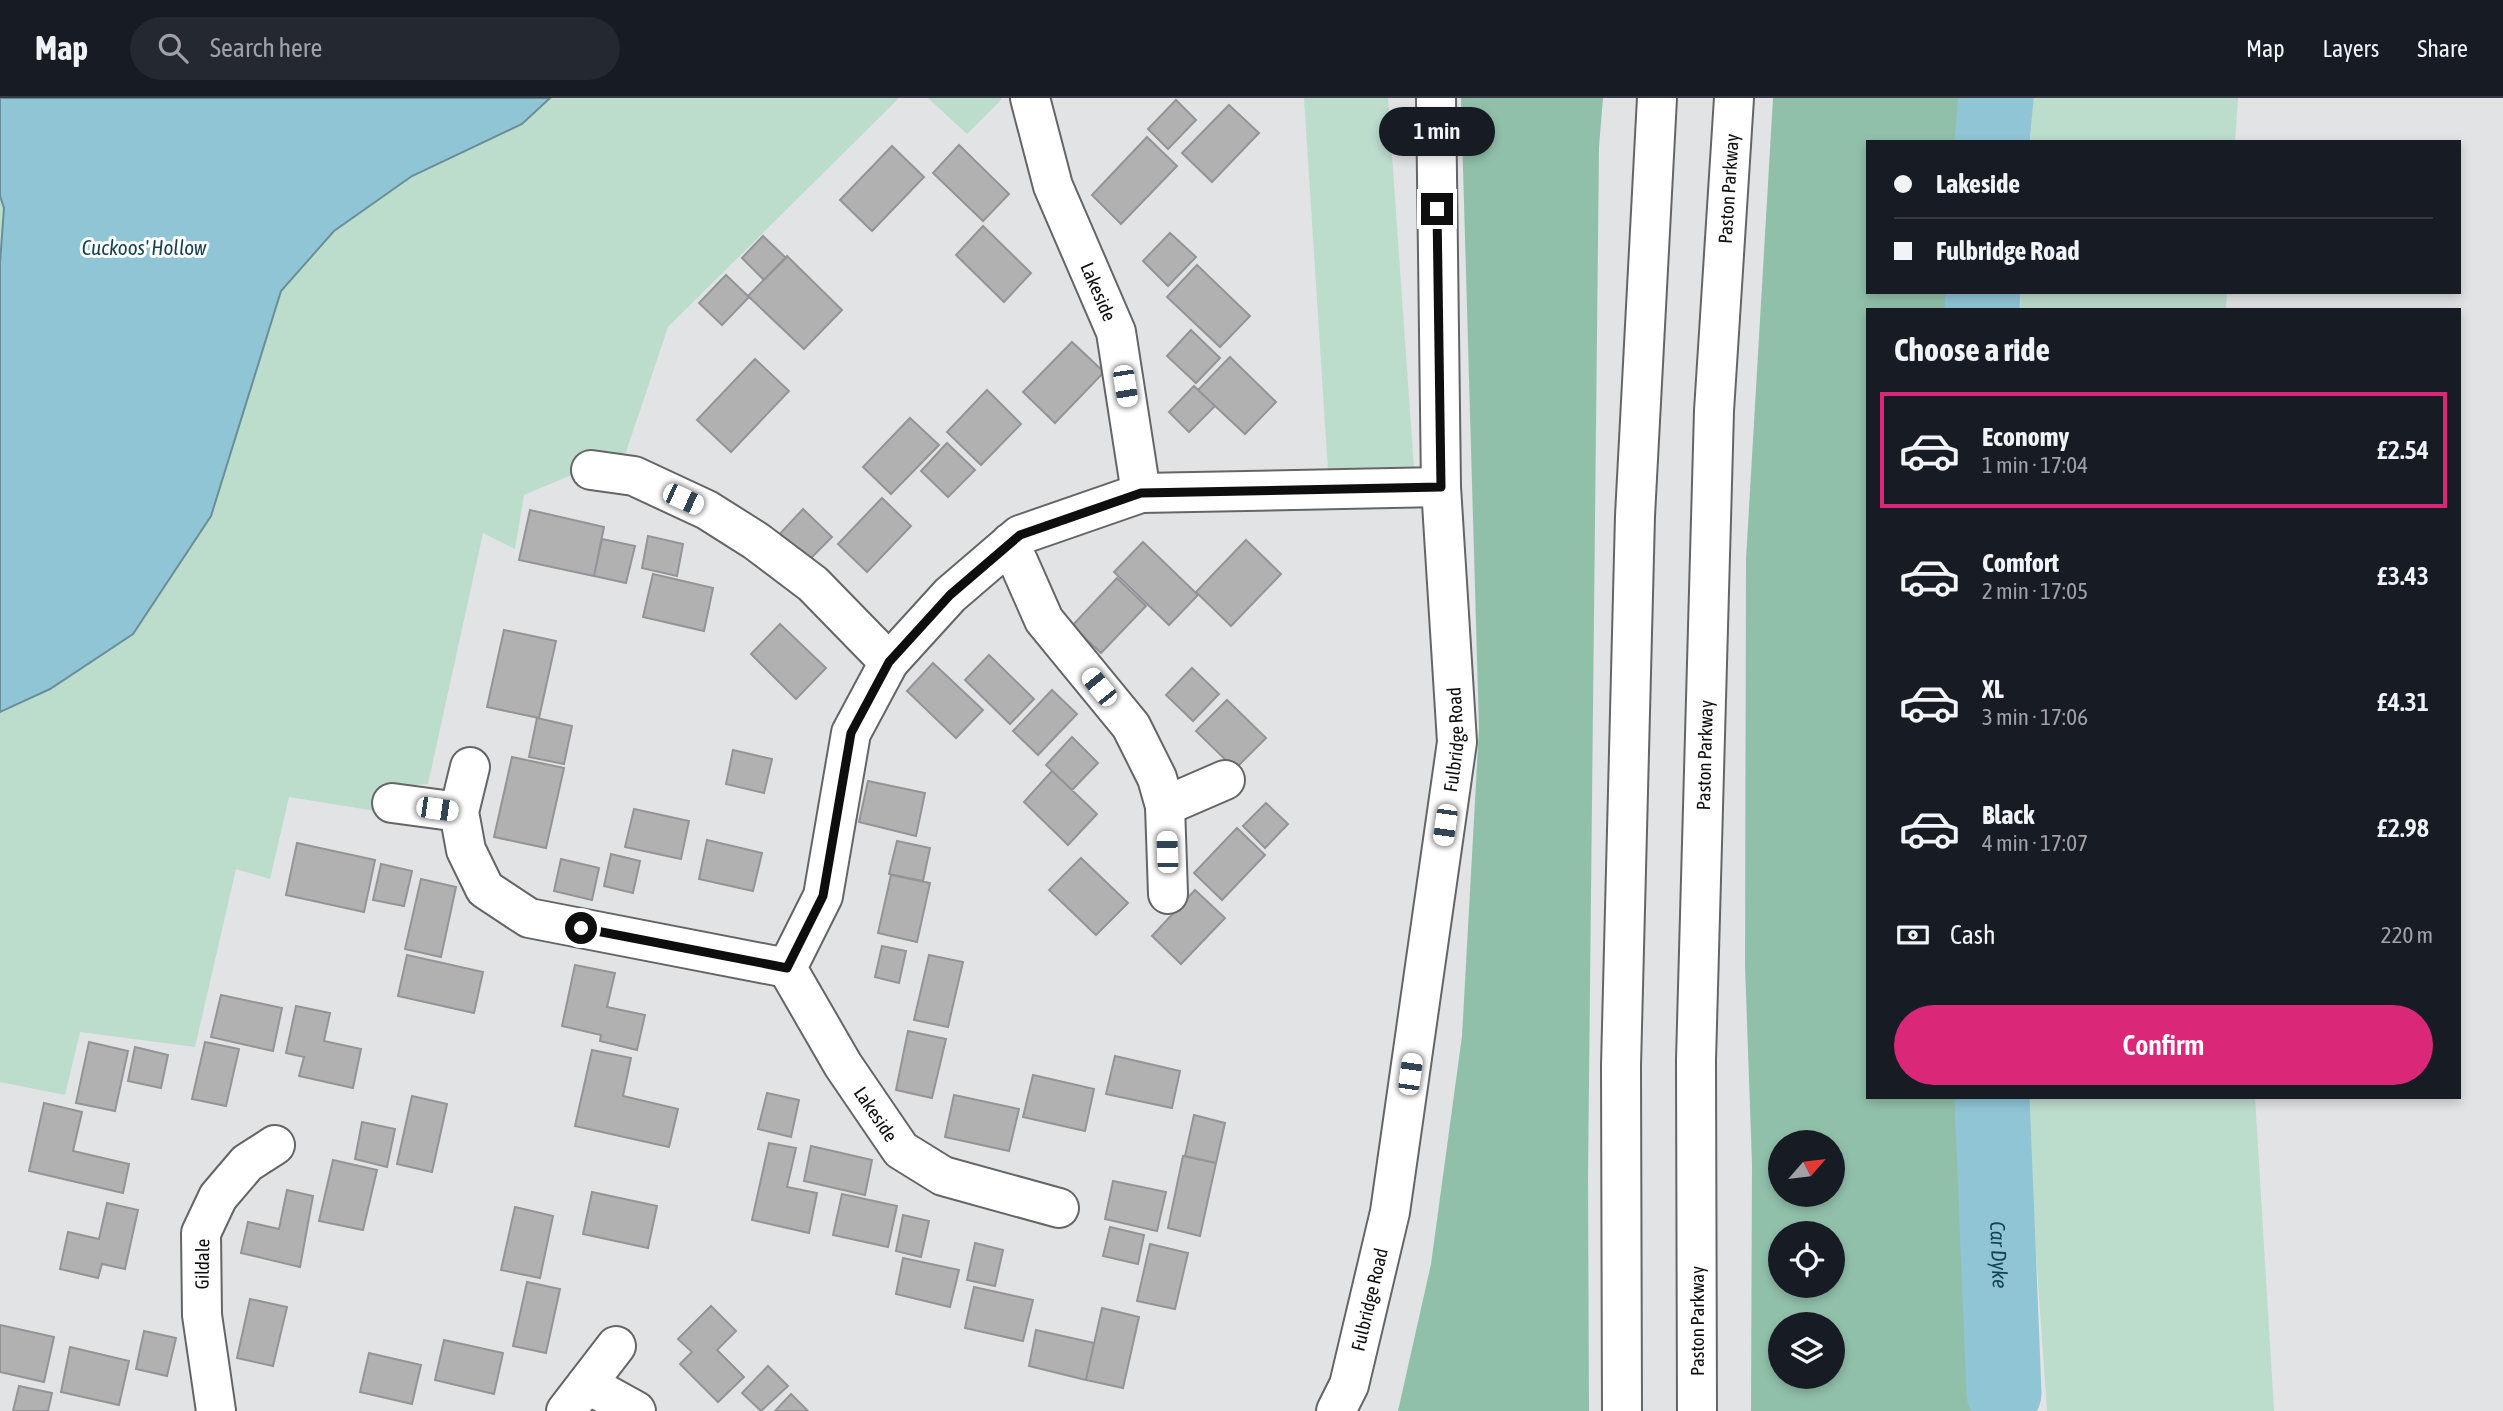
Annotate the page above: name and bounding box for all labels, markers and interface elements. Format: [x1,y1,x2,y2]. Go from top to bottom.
search box [130,17,620,80]
text: Map [35,29,88,67]
icon: search [154,29,192,67]
text: Search here [210,33,322,63]
text: Map [2246,35,2285,62]
text: Layers [2323,35,2379,62]
text: Share [2417,35,2468,62]
callout: 1 min [1379,108,1495,156]
text: 1 min [1414,118,1460,144]
street label: Paston Parkway [1714,133,1743,244]
text: Lakeside [1936,169,2020,199]
route end [1421,193,1453,225]
water label: Cuckoos' Hollow [82,235,207,259]
text: Fulbridge Road [1936,236,2080,266]
street label: Lakeside [1076,259,1121,324]
text: Choose a ride [1894,331,2050,368]
car [1112,364,1139,408]
icon: car [1898,419,1961,482]
text: Economy [1982,422,2069,452]
text: £2.54 [2377,435,2429,465]
text: 1 min · 17:04 [1982,452,2088,478]
car [660,481,707,517]
icon: car [1898,545,1961,608]
text: Comfort [1982,548,2059,578]
text: £3.43 [2377,561,2429,591]
text: 2 min · 17:05 [1982,578,2088,604]
car [1078,664,1121,710]
icon: car [1898,671,1961,734]
text: XL [1982,674,2004,704]
street label: Fulbridge Road [1439,686,1468,793]
text: £4.31 [2377,687,2429,717]
street label: Paston Parkway [1692,700,1717,810]
text: 3 min · 17:06 [1982,704,2088,730]
car [415,796,460,822]
icon: car [1898,797,1961,860]
text: Black [1982,800,2034,830]
car [1432,803,1459,847]
text: £2.98 [2377,813,2429,843]
text: 4 min · 17:07 [1982,830,2088,856]
car [1156,831,1179,873]
route start [565,912,597,944]
icon: cash [1894,916,1932,954]
text: Cash [1950,920,1996,950]
text: 220 m [2381,922,2433,948]
button: Confirm [1894,1005,2433,1085]
car [1397,1052,1424,1096]
street label: Lakeside [850,1082,902,1146]
north arrow [1768,1130,1844,1208]
map controls [1768,1130,1845,1389]
button: locate [1768,1221,1845,1298]
water label: Car Dyke [1986,1221,2013,1289]
street label: Gildale [191,1239,213,1289]
street label: Fulbridge Road [1346,1246,1392,1353]
street label: Paston Parkway [1686,1266,1708,1376]
button: layers [1768,1312,1845,1389]

